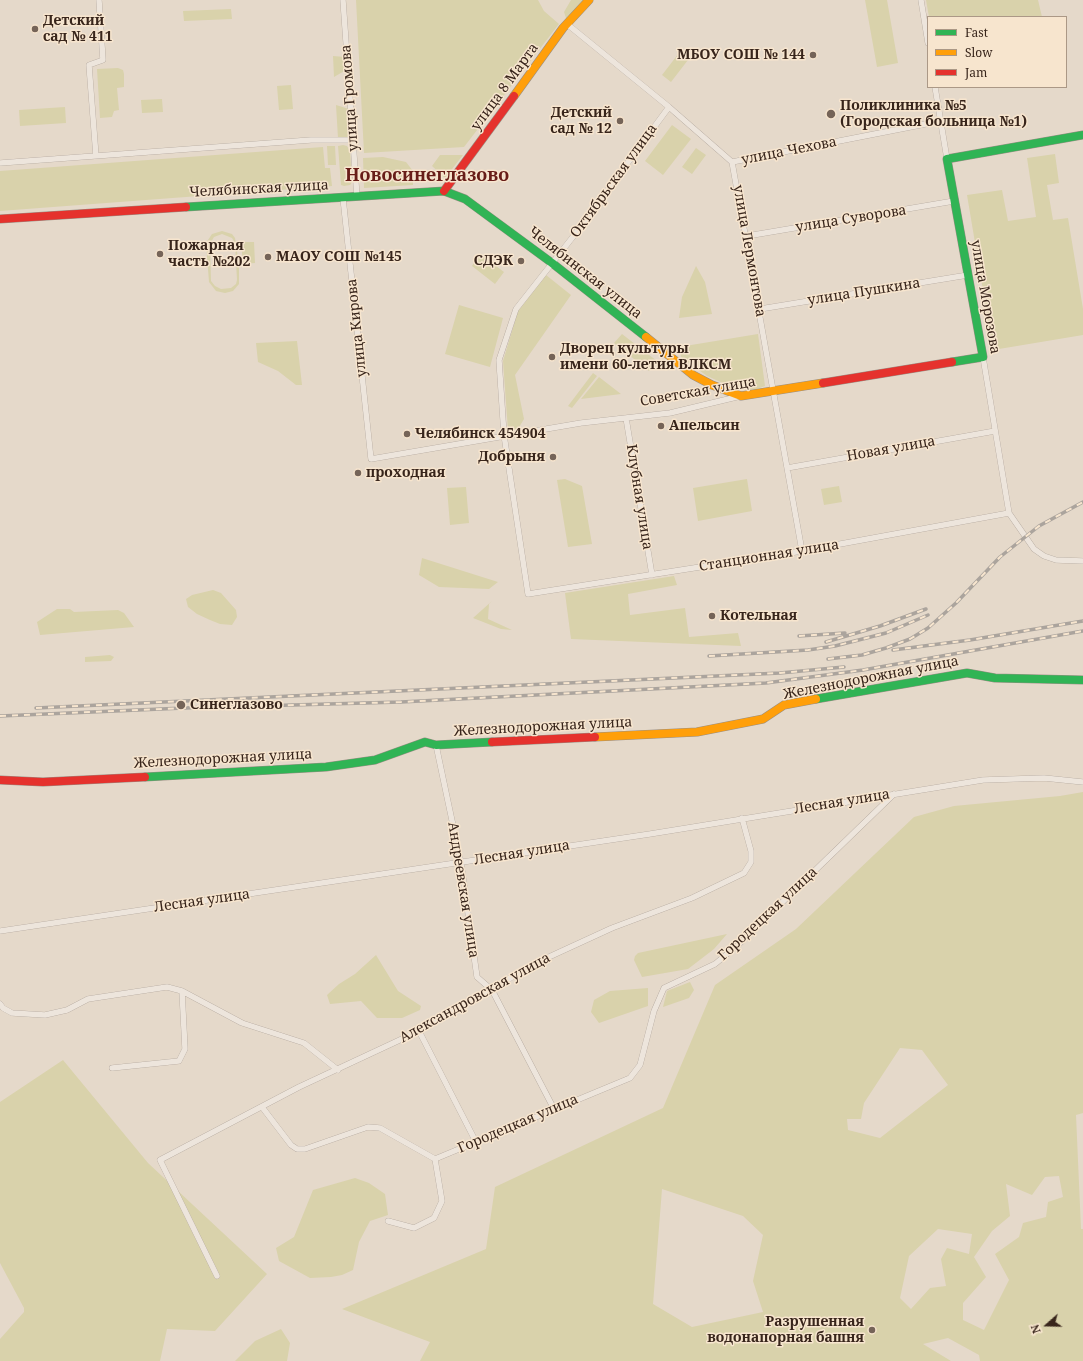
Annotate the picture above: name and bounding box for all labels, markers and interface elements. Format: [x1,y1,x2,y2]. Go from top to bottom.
place label: Детский сад № 411 [43,13,113,46]
legend [927,16,1067,88]
marker: Детский сад № 411 [30,24,40,34]
text: Fast [965,24,988,41]
street label: улица 8 Марта [468,40,542,134]
street label: улица Громова [338,44,362,152]
text: Slow [965,44,993,61]
place label: МБОУ СОШ № 144 [677,47,805,63]
marker: МБОУ СОШ № 144 [808,50,818,60]
text: Jam [965,64,987,81]
place label: Поликлиника №5 (Городская больница №1) [840,98,1027,130]
place label: Детский сад № 12 [550,105,612,138]
marker: Поликлиника №5 (Городская больница №1) [825,108,837,120]
marker: Детский сад № 12 [615,116,625,126]
street label: Октябрьская улица [567,121,661,241]
street label: улица Чехова [740,134,838,168]
district label: Новосинеглазово [345,165,509,187]
street label: Челябинская улица [189,177,329,201]
street label: улица Лермонтова [729,184,769,318]
street label: улица Суворова [794,202,908,236]
street label: Челябинская улица [525,223,645,323]
place label: Пожарная часть №202 [168,238,250,270]
street label: улица Морозова [967,239,1003,355]
marker: Пожарная часть №202 [155,249,165,259]
place label: МАОУ СОШ №145 [276,249,402,265]
marker: МАОУ СОШ №145 [263,252,273,262]
place label: СДЭК [474,253,513,269]
marker: СДЭК [516,256,526,266]
street label: улица Пушкина [806,275,922,309]
street label: улица Кирова [343,278,371,378]
place label: Дворец культуры имени 60-летия ВЛКСМ [560,341,731,374]
marker: Дворец культуры имени 60-летия ВЛКСМ [547,352,557,362]
street label: Советская улица [639,374,757,410]
place label: Апельсин [669,418,740,434]
marker: Апельсин [656,421,666,431]
place label: Челябинск 454904 [415,426,546,442]
marker: Челябинск 454904 [402,429,412,439]
street label: Новая улица [845,433,937,465]
street label: Клубная улица [622,443,656,551]
place label: Добрыня [478,449,545,465]
marker: Добрыня [548,452,558,462]
place label: проходная [366,465,445,481]
marker: проходная [353,468,363,478]
street label: Станционная улица [698,537,840,575]
place label: Котельная [720,608,797,624]
marker: Котельная [707,611,717,621]
street label: Железнодорожная улица [782,653,960,703]
place label: Синеглазово [190,697,283,713]
marker: Синеглазово [175,699,187,711]
street label: Железнодорожная улица [453,714,633,740]
street label: Железнодорожная улица [133,746,313,772]
street label: Лесная улица [793,786,891,818]
street label: Андреевская улица [444,821,482,959]
street label: Лесная улица [473,837,571,869]
street label: Городецкая улица [715,864,821,964]
street label: Лесная улица [153,886,251,916]
street label: Александровская улица [397,949,553,1047]
street label: Городецкая улица [455,1091,581,1157]
north arrow [1027,1305,1067,1345]
place label: Разрушенная водонапорная башня [707,1314,864,1346]
text: N [1027,1323,1044,1336]
marker: Разрушенная водонапорная башня [867,1325,877,1335]

